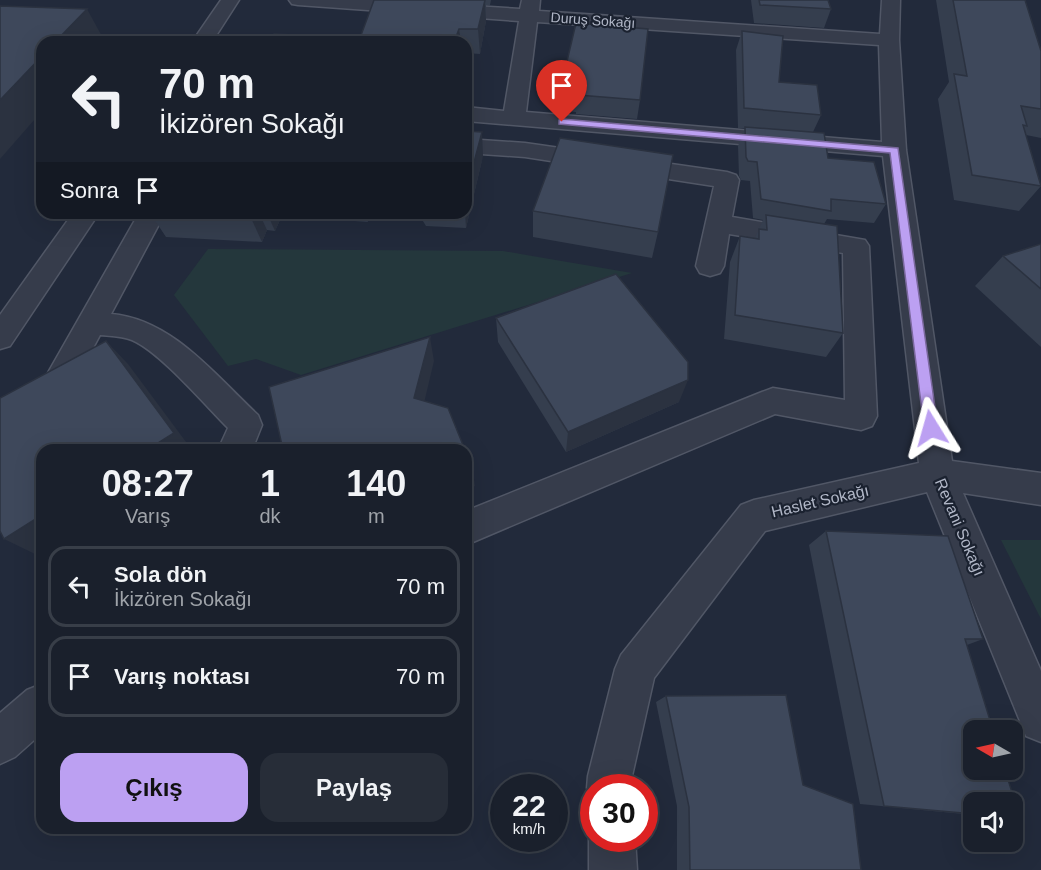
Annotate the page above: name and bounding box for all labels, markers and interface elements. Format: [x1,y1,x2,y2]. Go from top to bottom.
street label: Duruş Sokağı [550,9,636,31]
icon: left [60,60,138,138]
text: 70 m [159,60,255,107]
pin [536,60,587,122]
icon: arrive [545,69,578,102]
text: İkizören Sokağı [159,109,345,139]
icon: arrive [131,174,164,207]
text: Sonra [60,178,119,203]
position arrow [899,396,963,460]
text: 08:27 [102,463,194,504]
text: 1 [260,463,280,504]
text: 140 [346,463,406,504]
street label: Revani Sokağı [932,476,988,578]
street label: Haslet Sokağı [770,482,870,520]
text: Varış [125,505,170,527]
text: dk [259,505,281,527]
text: m [368,505,385,527]
text: Sola dön [114,562,207,587]
icon: left [63,570,96,603]
text: 70 m [396,574,445,599]
text: İkizören Sokağı [114,588,252,610]
icon: arrive [63,660,96,693]
text: Varış noktası [114,664,250,689]
text: 70 m [396,664,445,689]
north arrow [963,720,1023,780]
map controls [963,720,1023,852]
button: Çıkış [60,753,248,822]
button: Paylaş [260,753,448,822]
speed limit sign: 30 [580,774,658,852]
text: 22 [512,789,546,822]
button: sound [963,792,1023,852]
text: km/h [513,820,545,837]

